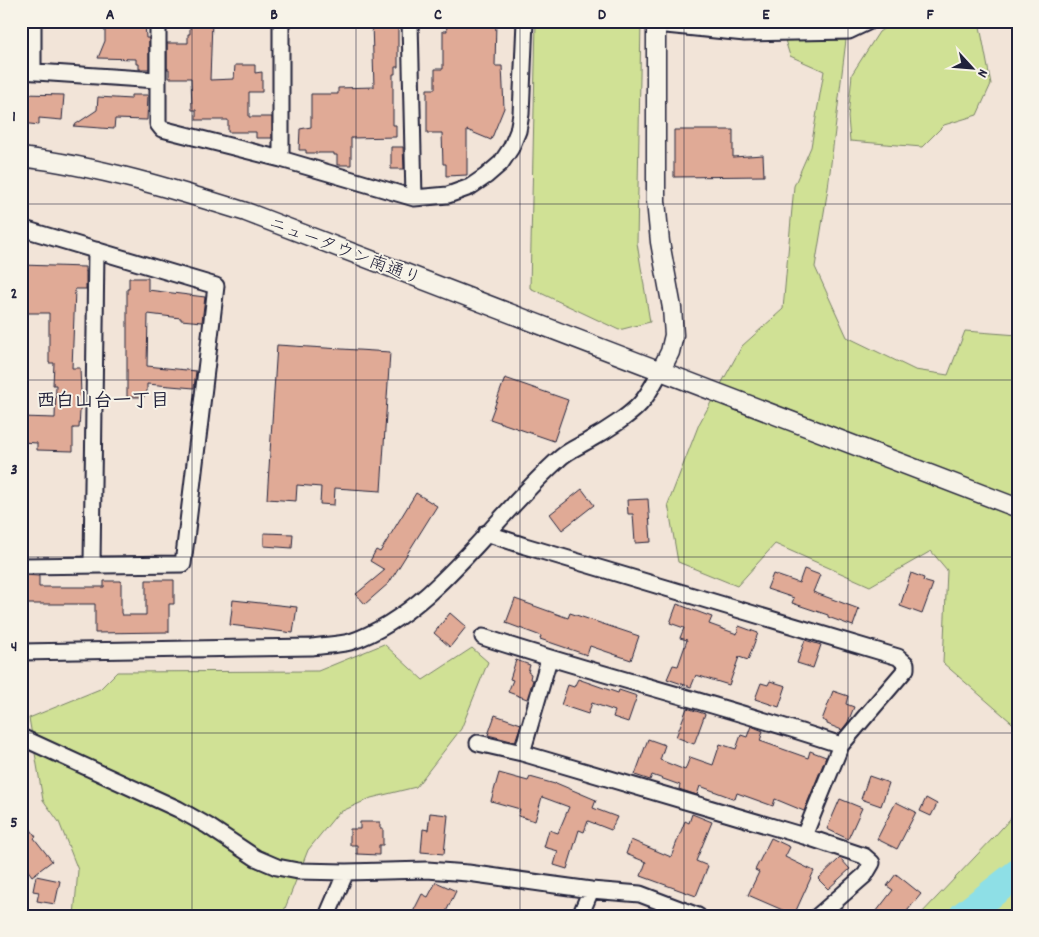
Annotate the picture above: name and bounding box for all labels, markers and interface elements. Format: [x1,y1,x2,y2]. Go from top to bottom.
text: A [106,4,115,27]
text: B [270,4,278,27]
text: C [434,4,442,27]
text: D [598,4,607,27]
text: E [762,4,770,27]
text: F [926,4,934,27]
north arrow [946,42,996,92]
text: N [971,65,992,80]
text: 1 [12,106,16,129]
street label: ニュータウン南通り [264,212,424,293]
text: 2 [11,283,18,306]
district label: 西白山台一丁目 [36,389,170,416]
text: 3 [10,459,18,482]
text: 4 [11,636,17,659]
text: 5 [10,812,18,835]

